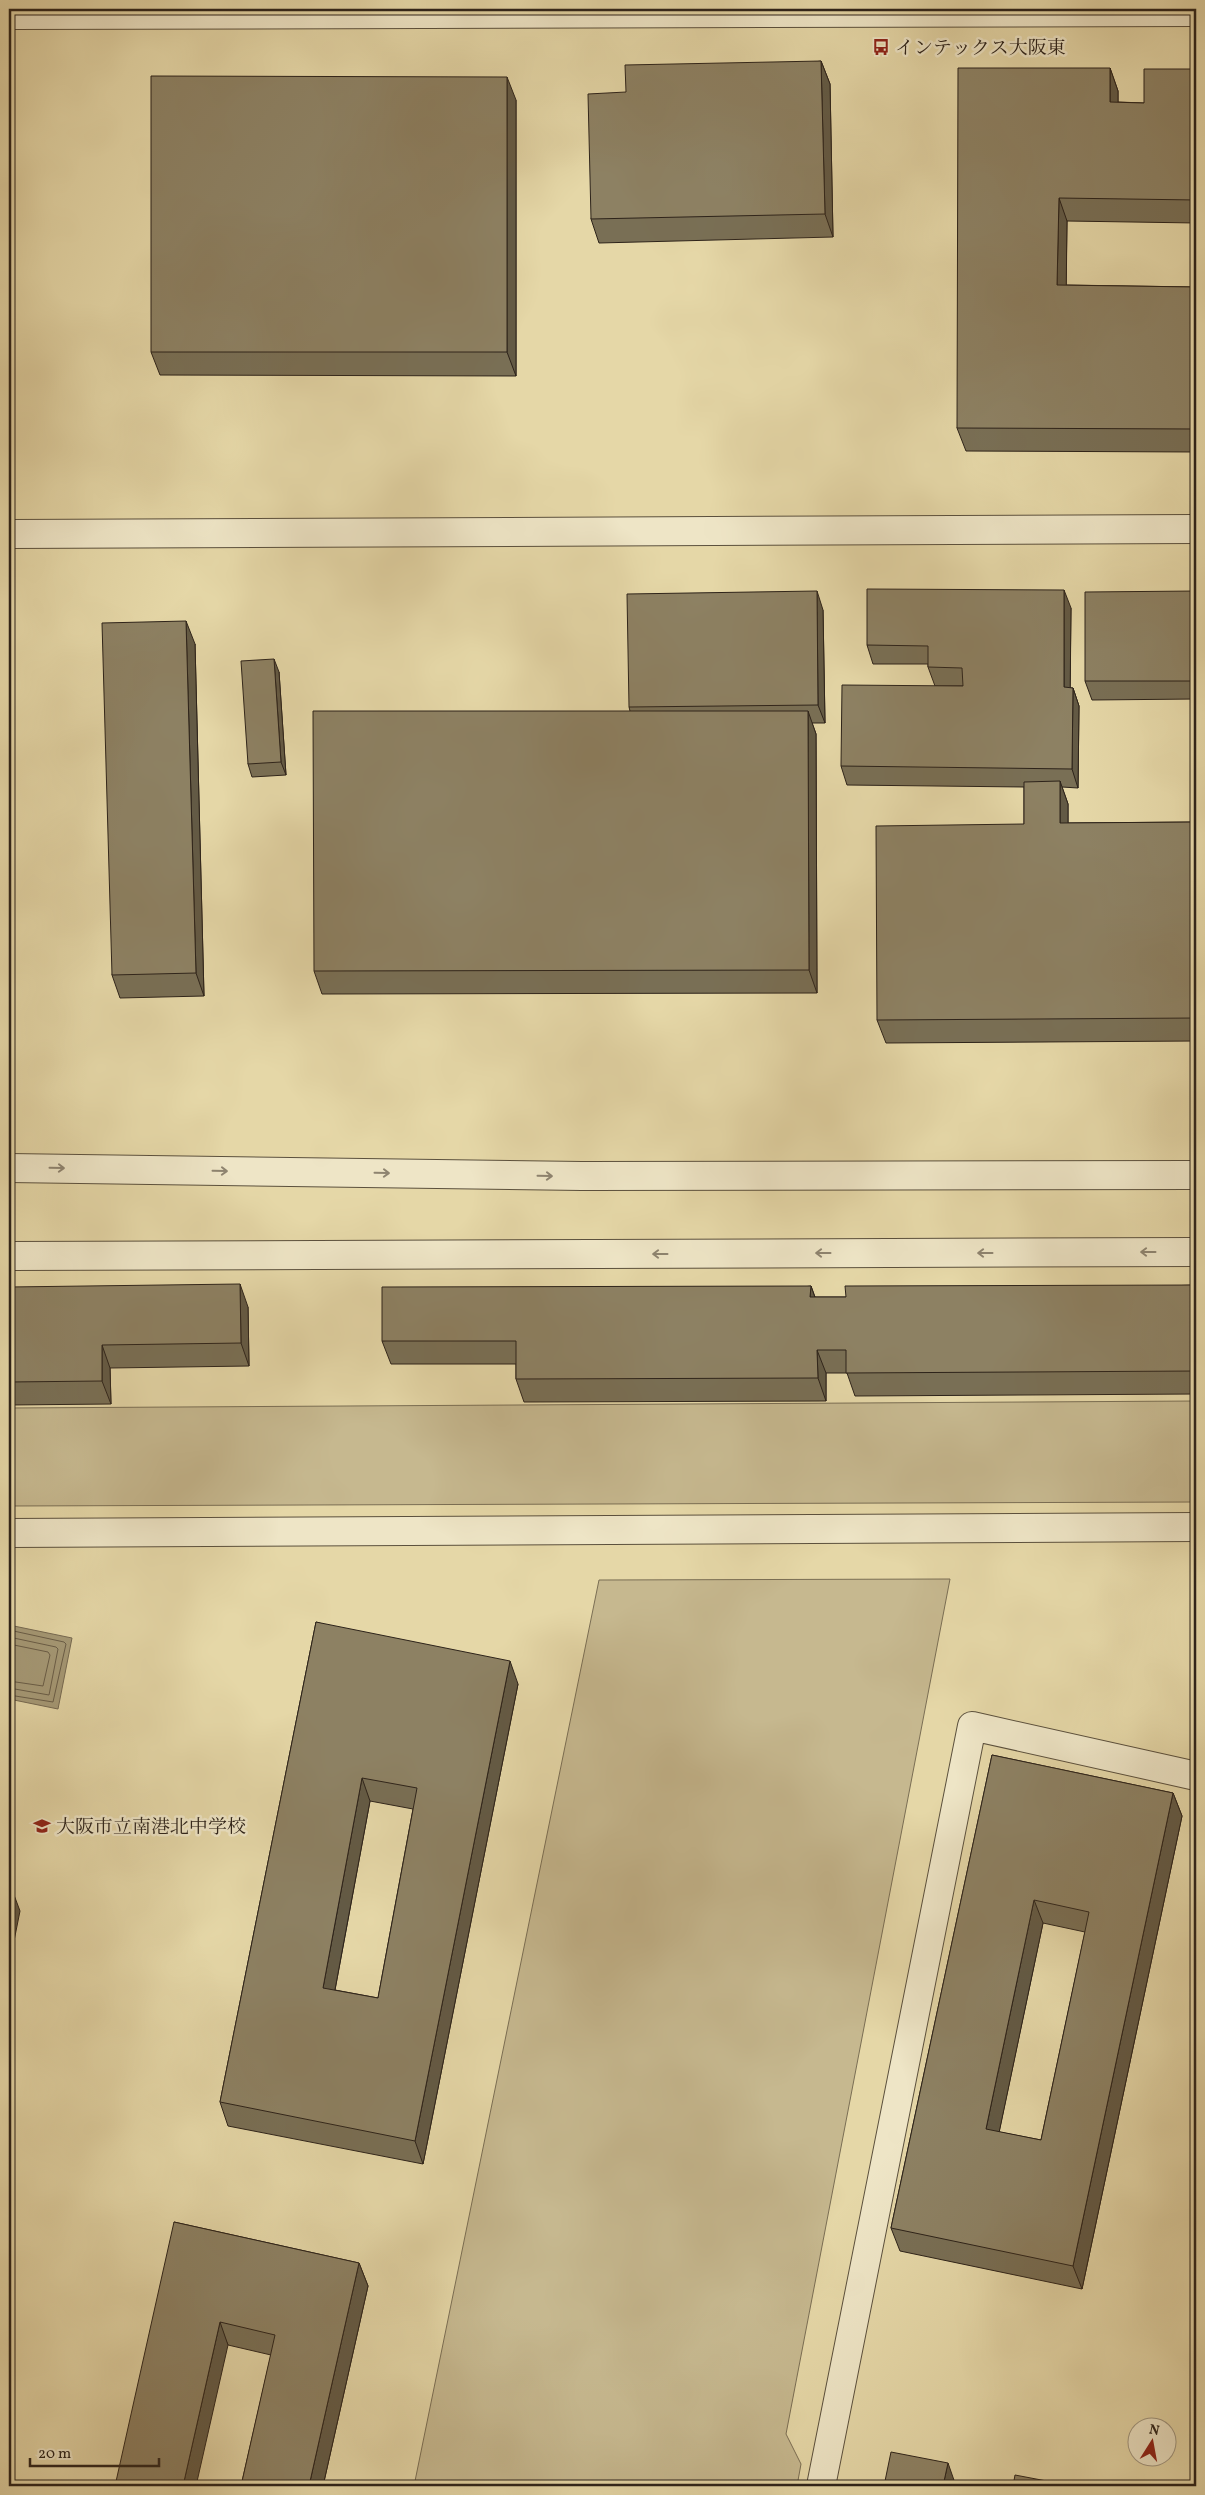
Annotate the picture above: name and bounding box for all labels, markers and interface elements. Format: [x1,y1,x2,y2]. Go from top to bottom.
place label: インテックス大阪東 [895,36,1066,62]
bus stop icon: インテックス大阪東 [871,37,891,57]
one-way arrow [49,1163,65,1173]
one-way arrow [212,1166,228,1176]
one-way arrow [374,1168,390,1178]
one-way arrow [536,1171,553,1181]
one-way arrow [1140,1247,1156,1257]
one-way arrow [977,1248,994,1258]
one-way arrow [652,1249,668,1259]
one-way arrow [815,1249,831,1258]
place label: 大阪市立南港北中学校 [56,1815,246,1841]
school or university icon: 大阪市立南港北中学校 [32,1816,52,1836]
north arrow [1128,2418,1178,2468]
text: N [1147,2420,1161,2441]
scale bar [30,2435,159,2467]
text: 20 m [38,2444,71,2465]

